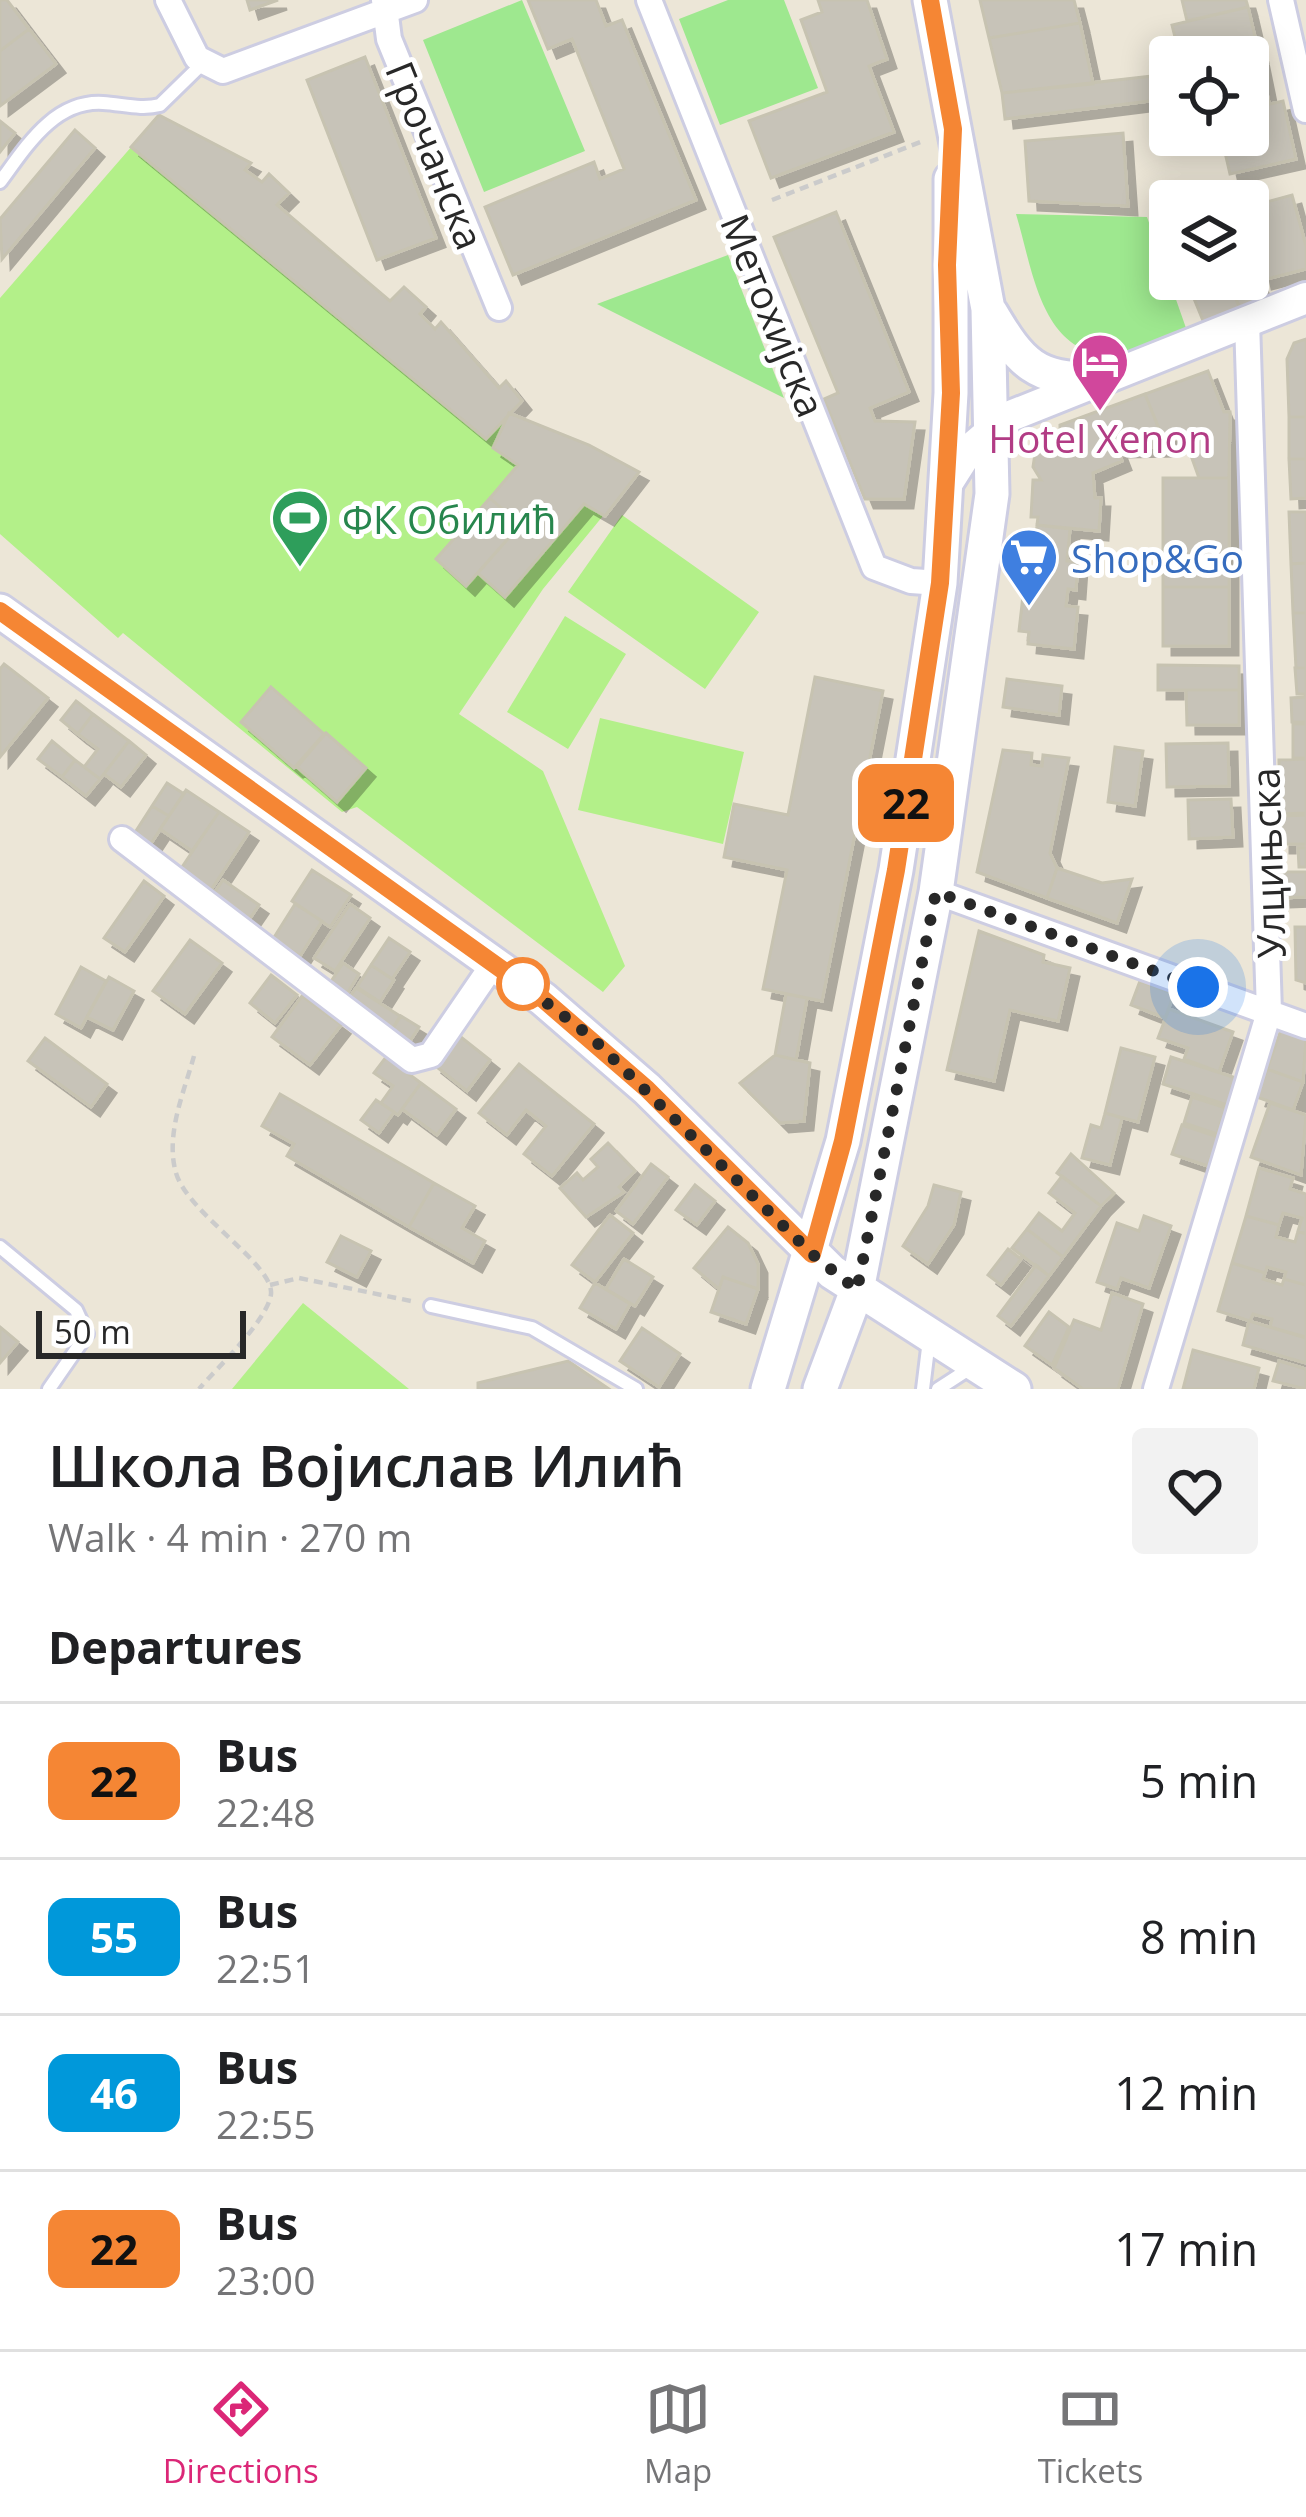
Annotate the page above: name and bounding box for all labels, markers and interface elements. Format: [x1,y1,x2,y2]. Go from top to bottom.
map controls [1149,36,1269,300]
button: locate [1149,36,1269,156]
street label: Грочанска [374,53,498,257]
button: layers [1149,180,1269,300]
street label: Метохијска [709,206,839,424]
hotel icon: Hotel Xenon [1069,331,1131,413]
place label: Hotel Xenon [988,411,1212,464]
sports icon: ФК Обилић [269,487,331,569]
place label: ФК Обилић [342,492,556,545]
supermarket icon: Shop&Go [998,526,1060,608]
place label: Shop&Go [1071,531,1244,584]
line badge: 22 [852,764,960,842]
street label: Улцињска [1237,767,1297,959]
text: 22 [882,774,930,831]
your location [1168,957,1228,1017]
unlabelled marker [498,959,548,1009]
scale bar [36,1305,246,1358]
text: 50 m [54,1309,131,1354]
text: Школа Војислав Илић [48,1426,685,1504]
button: heart [1132,1428,1258,1554]
text: Walk · 4 min · 270 m [48,1510,412,1563]
text: Departures [48,1616,303,1677]
text: Bus [216,1724,298,1785]
text: 5 min [1140,1750,1258,1811]
text: 22 [90,1752,138,1809]
text: 22:48 [216,1785,315,1838]
text: Bus [216,1880,298,1941]
text: 8 min [1140,1906,1258,1967]
text: 55 [90,1908,138,1965]
text: 22:51 [216,1941,315,1994]
text: Bus [216,2036,298,2097]
text: 12 min [1114,2062,1258,2123]
text: 46 [90,2064,138,2121]
text: 22:55 [216,2097,315,2150]
text: Bus [216,2192,298,2253]
text: 17 min [1114,2218,1258,2279]
text: 22 [90,2220,138,2277]
text: 23:00 [216,2253,315,2306]
tab: Directions [163,2376,319,2493]
tab: Map [644,2376,712,2493]
tab: Tickets [1038,2376,1143,2493]

